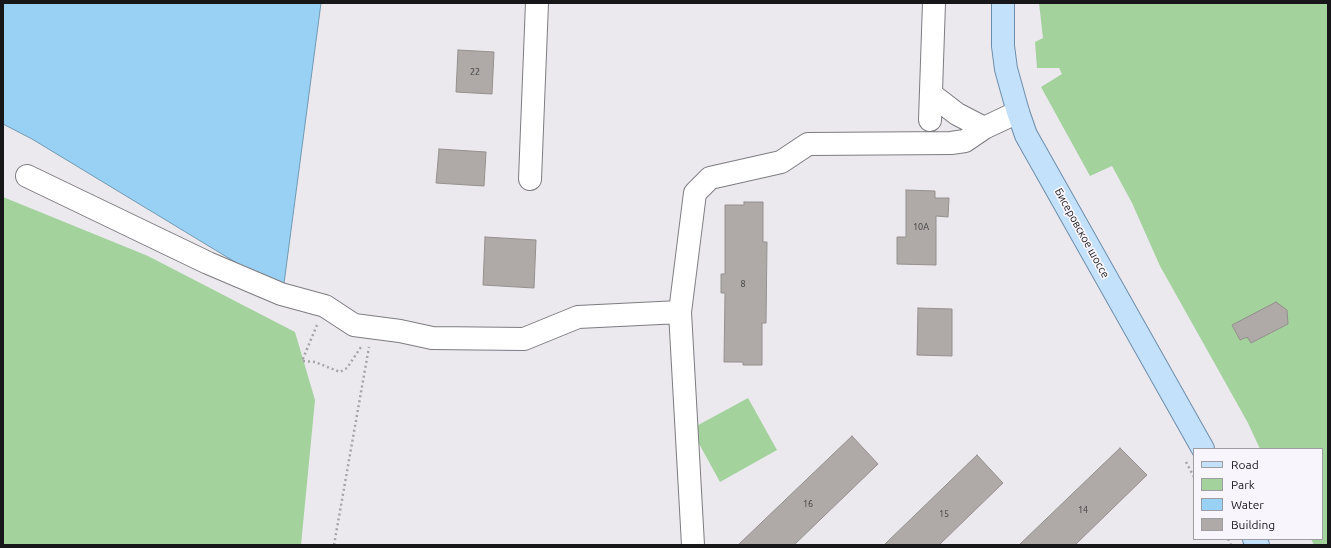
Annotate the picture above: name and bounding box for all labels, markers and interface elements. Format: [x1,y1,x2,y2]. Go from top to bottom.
house number: 22 [470,67,480,77]
street label: Бисеровское шоссе [1052,186,1112,280]
house number: 10А [913,222,929,232]
house number: 8 [740,279,746,289]
legend [1193,448,1323,540]
text: Road [1231,458,1259,471]
text: Park [1231,478,1255,491]
text: Water [1231,498,1264,511]
house number: 16 [803,499,813,509]
house number: 14 [1078,505,1088,515]
house number: 15 [939,509,949,519]
text: Building [1231,518,1275,531]

